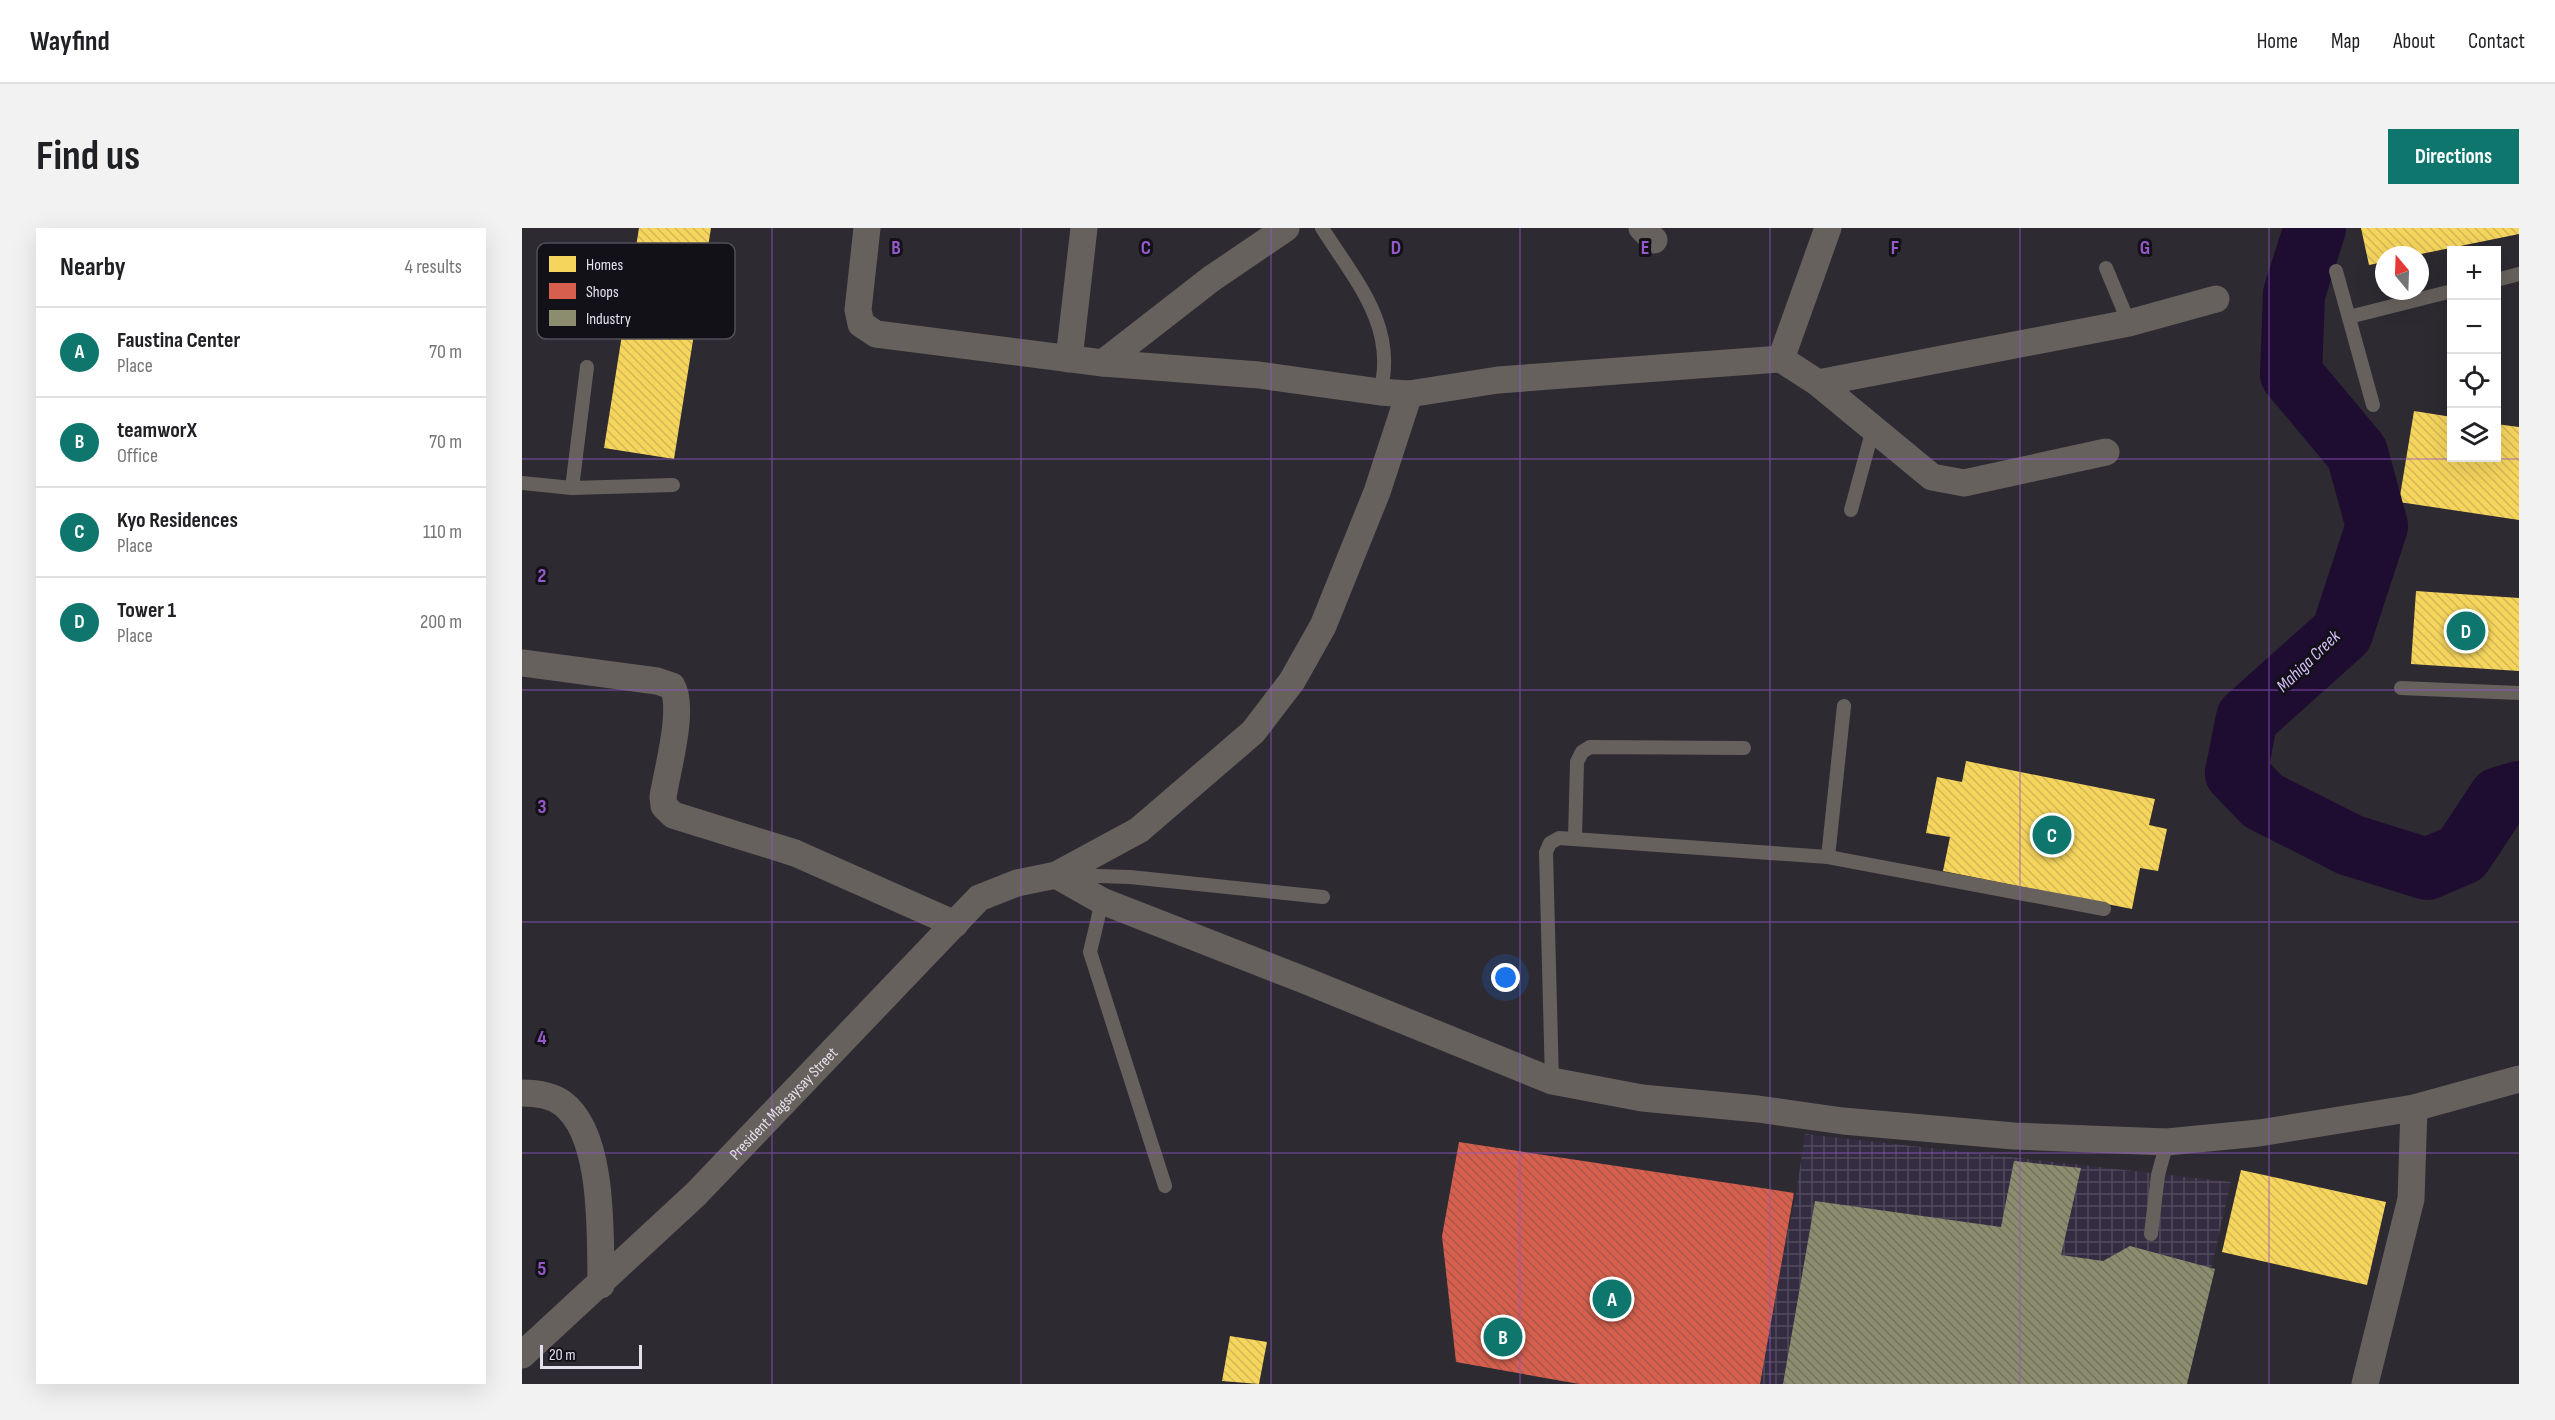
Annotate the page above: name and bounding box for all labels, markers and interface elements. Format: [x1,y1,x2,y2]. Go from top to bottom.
text: Wayfind [30,25,110,58]
text: Home [2257,29,2298,54]
text: Map [2331,29,2360,54]
text: About [2393,29,2435,54]
text: Contact [2468,29,2525,54]
button: Directions [2388,129,2519,184]
text: Find us [36,131,140,182]
text: B [891,236,901,260]
text: C [1141,236,1151,260]
text: D [1391,236,1401,260]
text: E [1641,236,1649,260]
text: F [1891,236,1899,260]
text: G [2140,236,2150,260]
legend [537,243,735,339]
north arrow [2375,246,2429,300]
map controls [2447,246,2501,462]
button: + [2447,246,2501,300]
text: Nearby [60,252,126,283]
text: 4 results [405,255,462,279]
text: Homes [586,256,623,275]
text: Shops [586,283,619,302]
button: − [2447,300,2501,354]
text: Industry [586,310,631,329]
text: Faustina Center [117,327,240,354]
text: A [75,340,84,364]
text: 70 m [429,340,462,364]
text: Place [117,354,153,378]
button: locate [2447,354,2501,408]
button: layers [2447,408,2501,462]
text: teamworX [117,417,197,444]
text: B [75,430,84,454]
text: 70 m [429,430,462,454]
text: Office [117,444,158,468]
text: Kyo Residences [117,507,238,534]
text: C [74,520,85,544]
text: 110 m [423,520,462,544]
text: Place [117,534,153,558]
text: 2 [538,564,546,588]
text: Tower 1 [117,597,176,624]
pin: D [2446,608,2486,654]
text: D [74,610,85,634]
text: 200 m [420,610,462,634]
text: Place [117,624,153,648]
water label: Mahiga Creek [2272,625,2345,697]
text: 3 [538,795,547,819]
pin: C [2032,812,2072,858]
your location [1491,963,1520,992]
text: 4 [537,1026,547,1050]
street label: President Magsaysay Street [726,1044,842,1164]
text: 5 [538,1257,547,1281]
pin: A [1592,1276,1632,1322]
pin: B [1484,1314,1522,1360]
scale bar [540,1342,642,1370]
text: 20 m [549,1346,576,1365]

